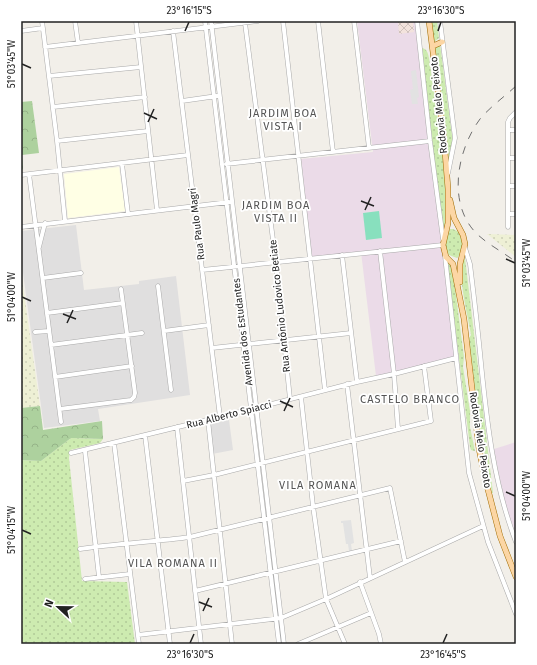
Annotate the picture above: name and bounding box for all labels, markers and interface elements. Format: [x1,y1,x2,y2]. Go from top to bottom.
text: 23°16'15"S [166,5,212,17]
text: 23°16'30"S [418,5,465,17]
text: 51°03'45"W [6,39,18,88]
street label: Rodovia Melo Peixoto [428,56,450,154]
district label: JARDIM BOA VISTA I [249,107,317,133]
street label: Rua Paulo Magri [187,187,207,261]
district label: JARDIM BOA VISTA II [242,199,310,225]
text: 51°03'45"W [521,238,533,287]
street label: Rua Antônio Ludovico Betiate [267,239,293,373]
text: 51°04'00"W [6,271,18,322]
street label: Avenida dos Estudantes [230,277,256,386]
street label: Rodovia Melo Peixoto [466,391,494,489]
district label: CASTELO BRANCO [360,393,460,406]
street label: Rua Alberto Spiacci [185,399,273,431]
text: 51°04'00"W [521,470,533,521]
district label: VILA ROMANA [279,479,357,492]
text: 51°04'15"W [6,505,18,554]
district label: VILA ROMANA II [128,557,218,570]
north arrow [38,587,78,627]
text: N [42,598,57,609]
text: 23°16'30"S [167,649,214,661]
text: 23°16'45"S [420,649,466,661]

